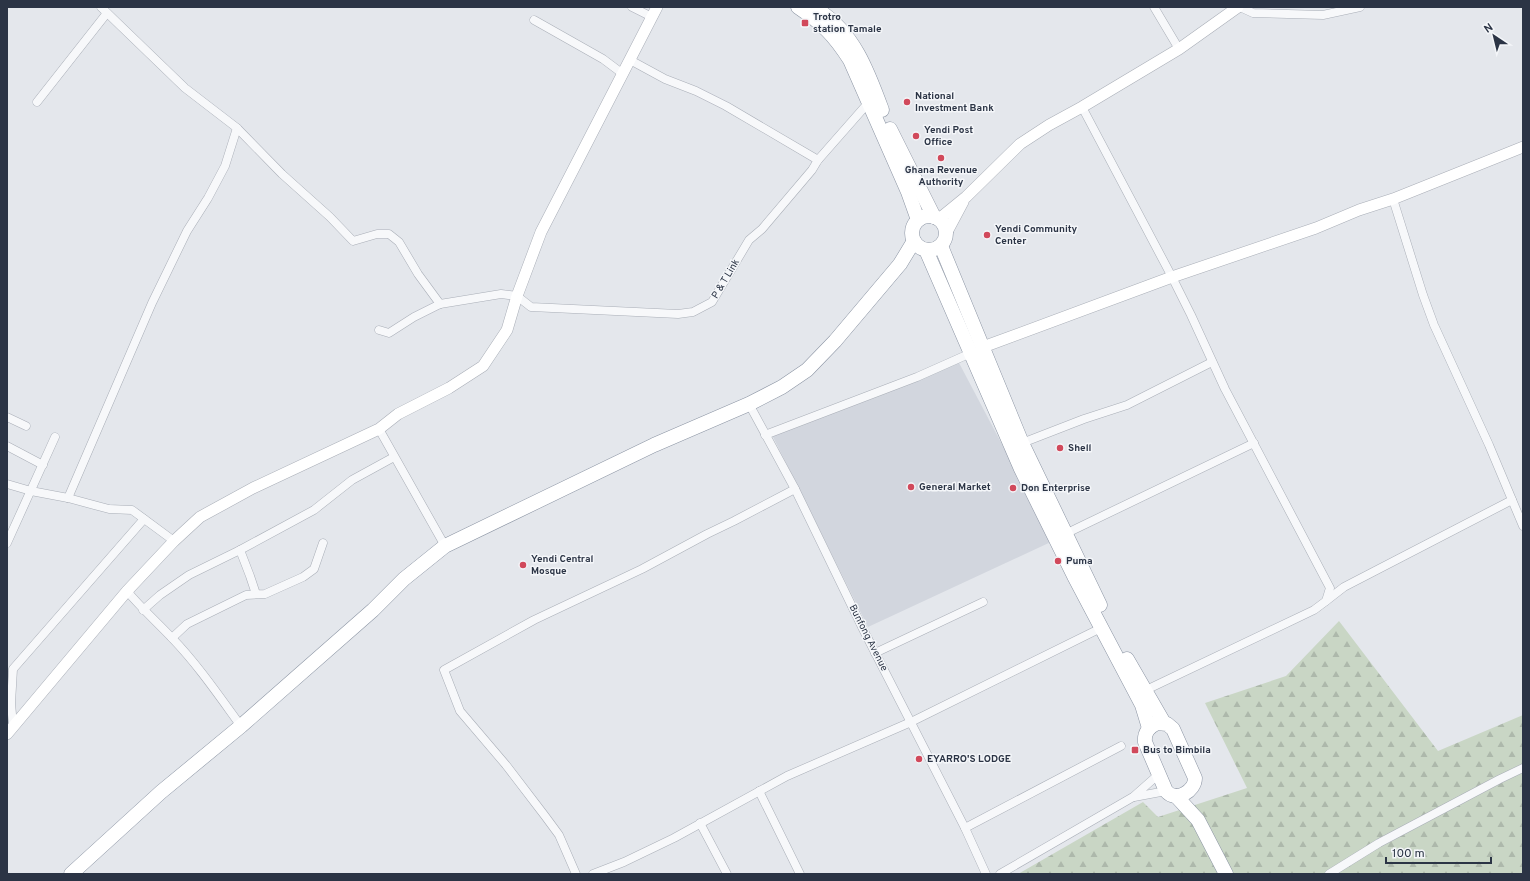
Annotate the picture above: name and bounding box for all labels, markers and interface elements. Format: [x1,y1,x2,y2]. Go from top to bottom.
place label: Trotro station Tamale [813,11,882,36]
north arrow [1474,16,1514,56]
marker: Trotro station Tamale [800,18,810,28]
text: N [1482,21,1496,37]
place label: National Investment Bank [915,90,994,115]
marker: National Investment Bank [902,97,912,107]
place label: Yendi Post Office [924,124,973,149]
marker: Yendi Post Office [911,131,921,141]
marker: Ghana Revenue Authority [936,153,946,163]
place label: Ghana Revenue Authority [905,164,978,189]
place label: Yendi Community Center [995,223,1078,248]
marker: Yendi Community Center [982,230,992,240]
street label: P & T Link [709,257,743,301]
place label: Shell [1068,442,1092,455]
marker: Shell [1055,443,1065,453]
place label: General Market [919,481,991,494]
marker: General Market [906,482,916,492]
place label: Don Enterprise [1021,482,1091,495]
marker: Don Enterprise [1008,483,1018,493]
place label: Yendi Central Mosque [531,553,593,578]
place label: Puma [1066,555,1093,568]
marker: Puma [1053,556,1063,566]
marker: Yendi Central Mosque [518,560,528,570]
street label: Bunfong Avenue [846,602,890,674]
place label: Bus to Bimbila [1143,744,1211,757]
marker: Bus to Bimbila [1130,745,1140,755]
place label: EYARRO'S LODGE [927,753,1011,766]
marker: EYARRO'S LODGE [914,754,924,764]
scale bar [1386,839,1491,865]
text: 100 m [1392,846,1425,862]

